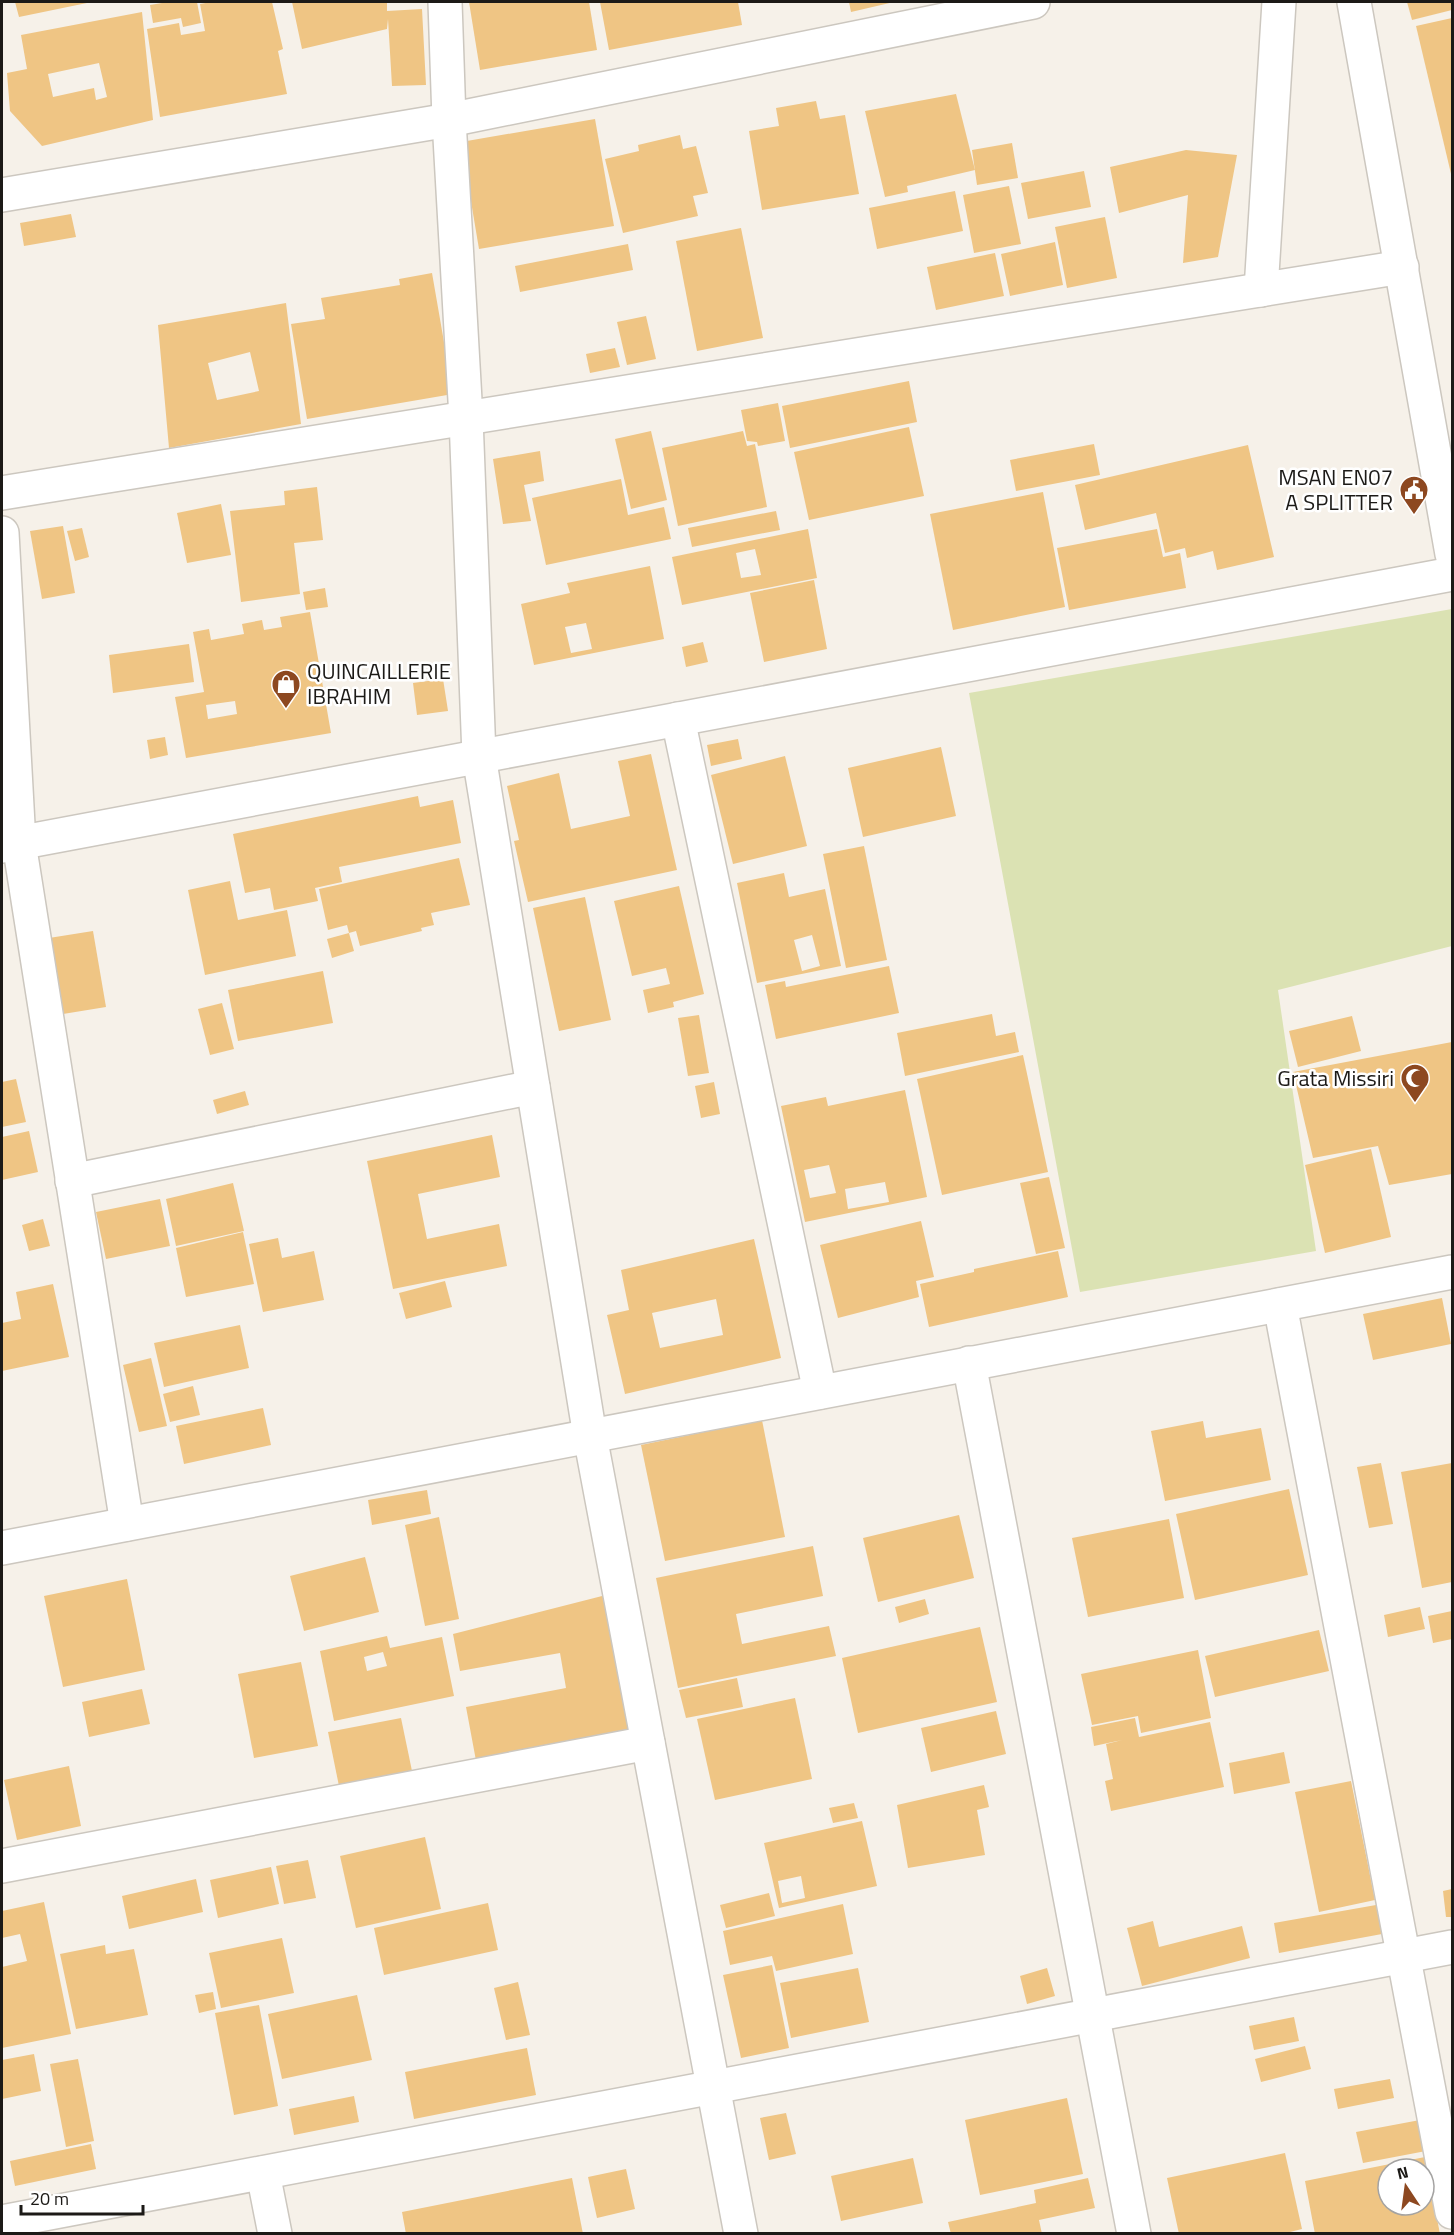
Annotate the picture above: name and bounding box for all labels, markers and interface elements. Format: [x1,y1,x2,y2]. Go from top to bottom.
place label: MSAN EN07 A SPLITTER [1278,460,1393,519]
public building icon: MSAN EN07 A SPLITTER [1398,474,1430,516]
place label: QUINCAILLERIE IBRAHIM [307,654,451,713]
shop icon: QUINCAILLERIE IBRAHIM [270,668,302,710]
place label: Grata Missiri [1277,1061,1394,1095]
mosque icon: Grata Missiri [1399,1062,1431,1104]
north arrow [1376,2157,1436,2217]
text: N [1395,2159,1411,2185]
scale bar [21,2178,142,2216]
text: 20 m [30,2185,69,2212]

